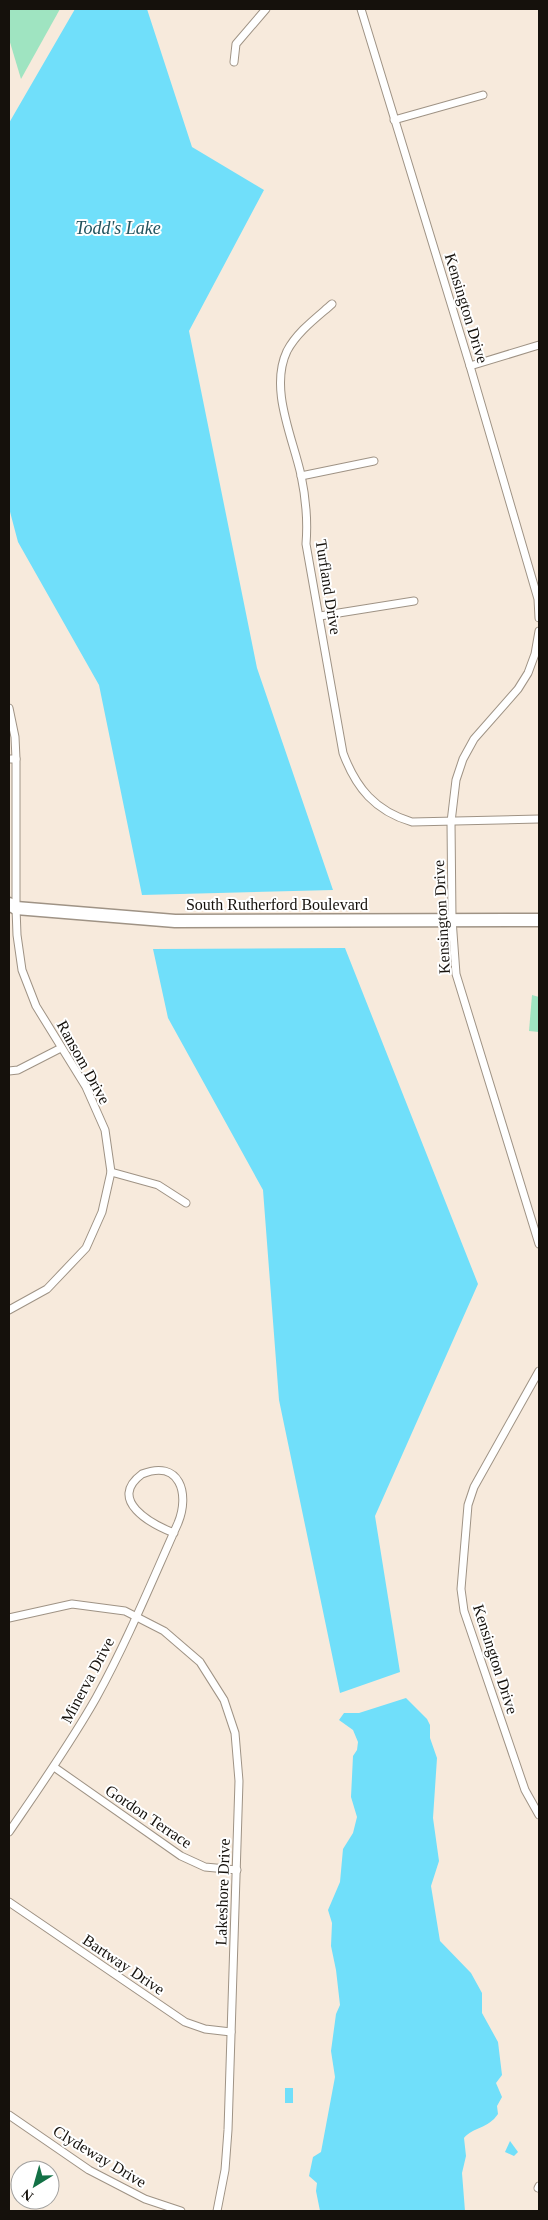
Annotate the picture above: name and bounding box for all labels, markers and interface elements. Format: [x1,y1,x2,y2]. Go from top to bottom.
water label: Todd's Lake [75,218,161,238]
street label: Kensington Drive [441,251,491,366]
street label: Turfland Drive [313,538,344,636]
street label: Kensington Drive [430,859,454,974]
street label: South Rutherford Boulevard [186,896,368,913]
street label: Ransom Drive [54,1018,114,1107]
street label: Kensington Drive [469,1602,521,1716]
street label: Minerva Drive [58,1634,117,1726]
street label: Gordon Terrace [102,1781,195,1852]
street label: Lakeshore Drive [212,1838,233,1946]
street label: Bartway Drive [79,1931,168,1999]
street label: Clydeway Drive [50,2122,149,2192]
north arrow [10,2160,60,2210]
text: N [19,2186,36,2204]

